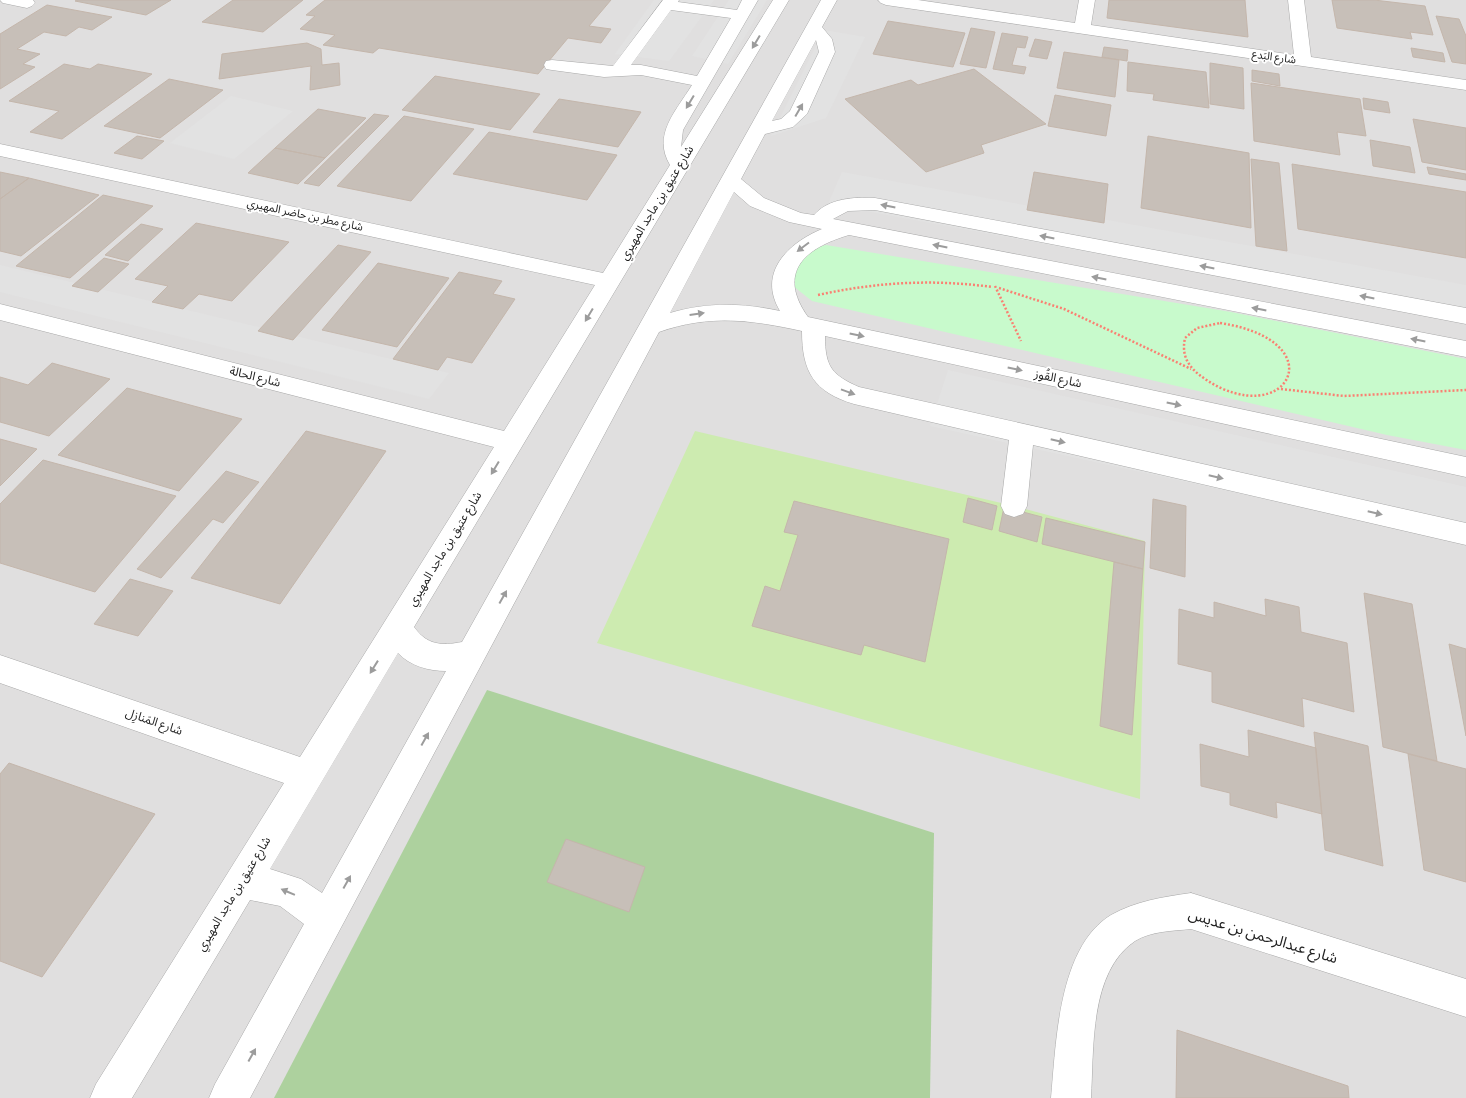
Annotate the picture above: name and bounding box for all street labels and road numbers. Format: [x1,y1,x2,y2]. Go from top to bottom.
street label: شارع البَدع [1251,47,1297,68]
street label: شارع عتيق بن ماجد المهيري [617,143,699,264]
street label: شارع مطر بن حاضر المهيري [245,196,365,236]
street label: شارع الحالة [228,363,282,392]
street label: شارع القُوز [1032,366,1083,392]
street label: شارع عتيق بن ماجد المهيري [405,489,487,610]
street label: شارع المَنازِل [123,705,184,740]
street label: شارع عتيق بن ماجد المهيري [194,834,276,955]
street label: شارع عبدالرحمن بن عديس [1185,905,1340,970]

